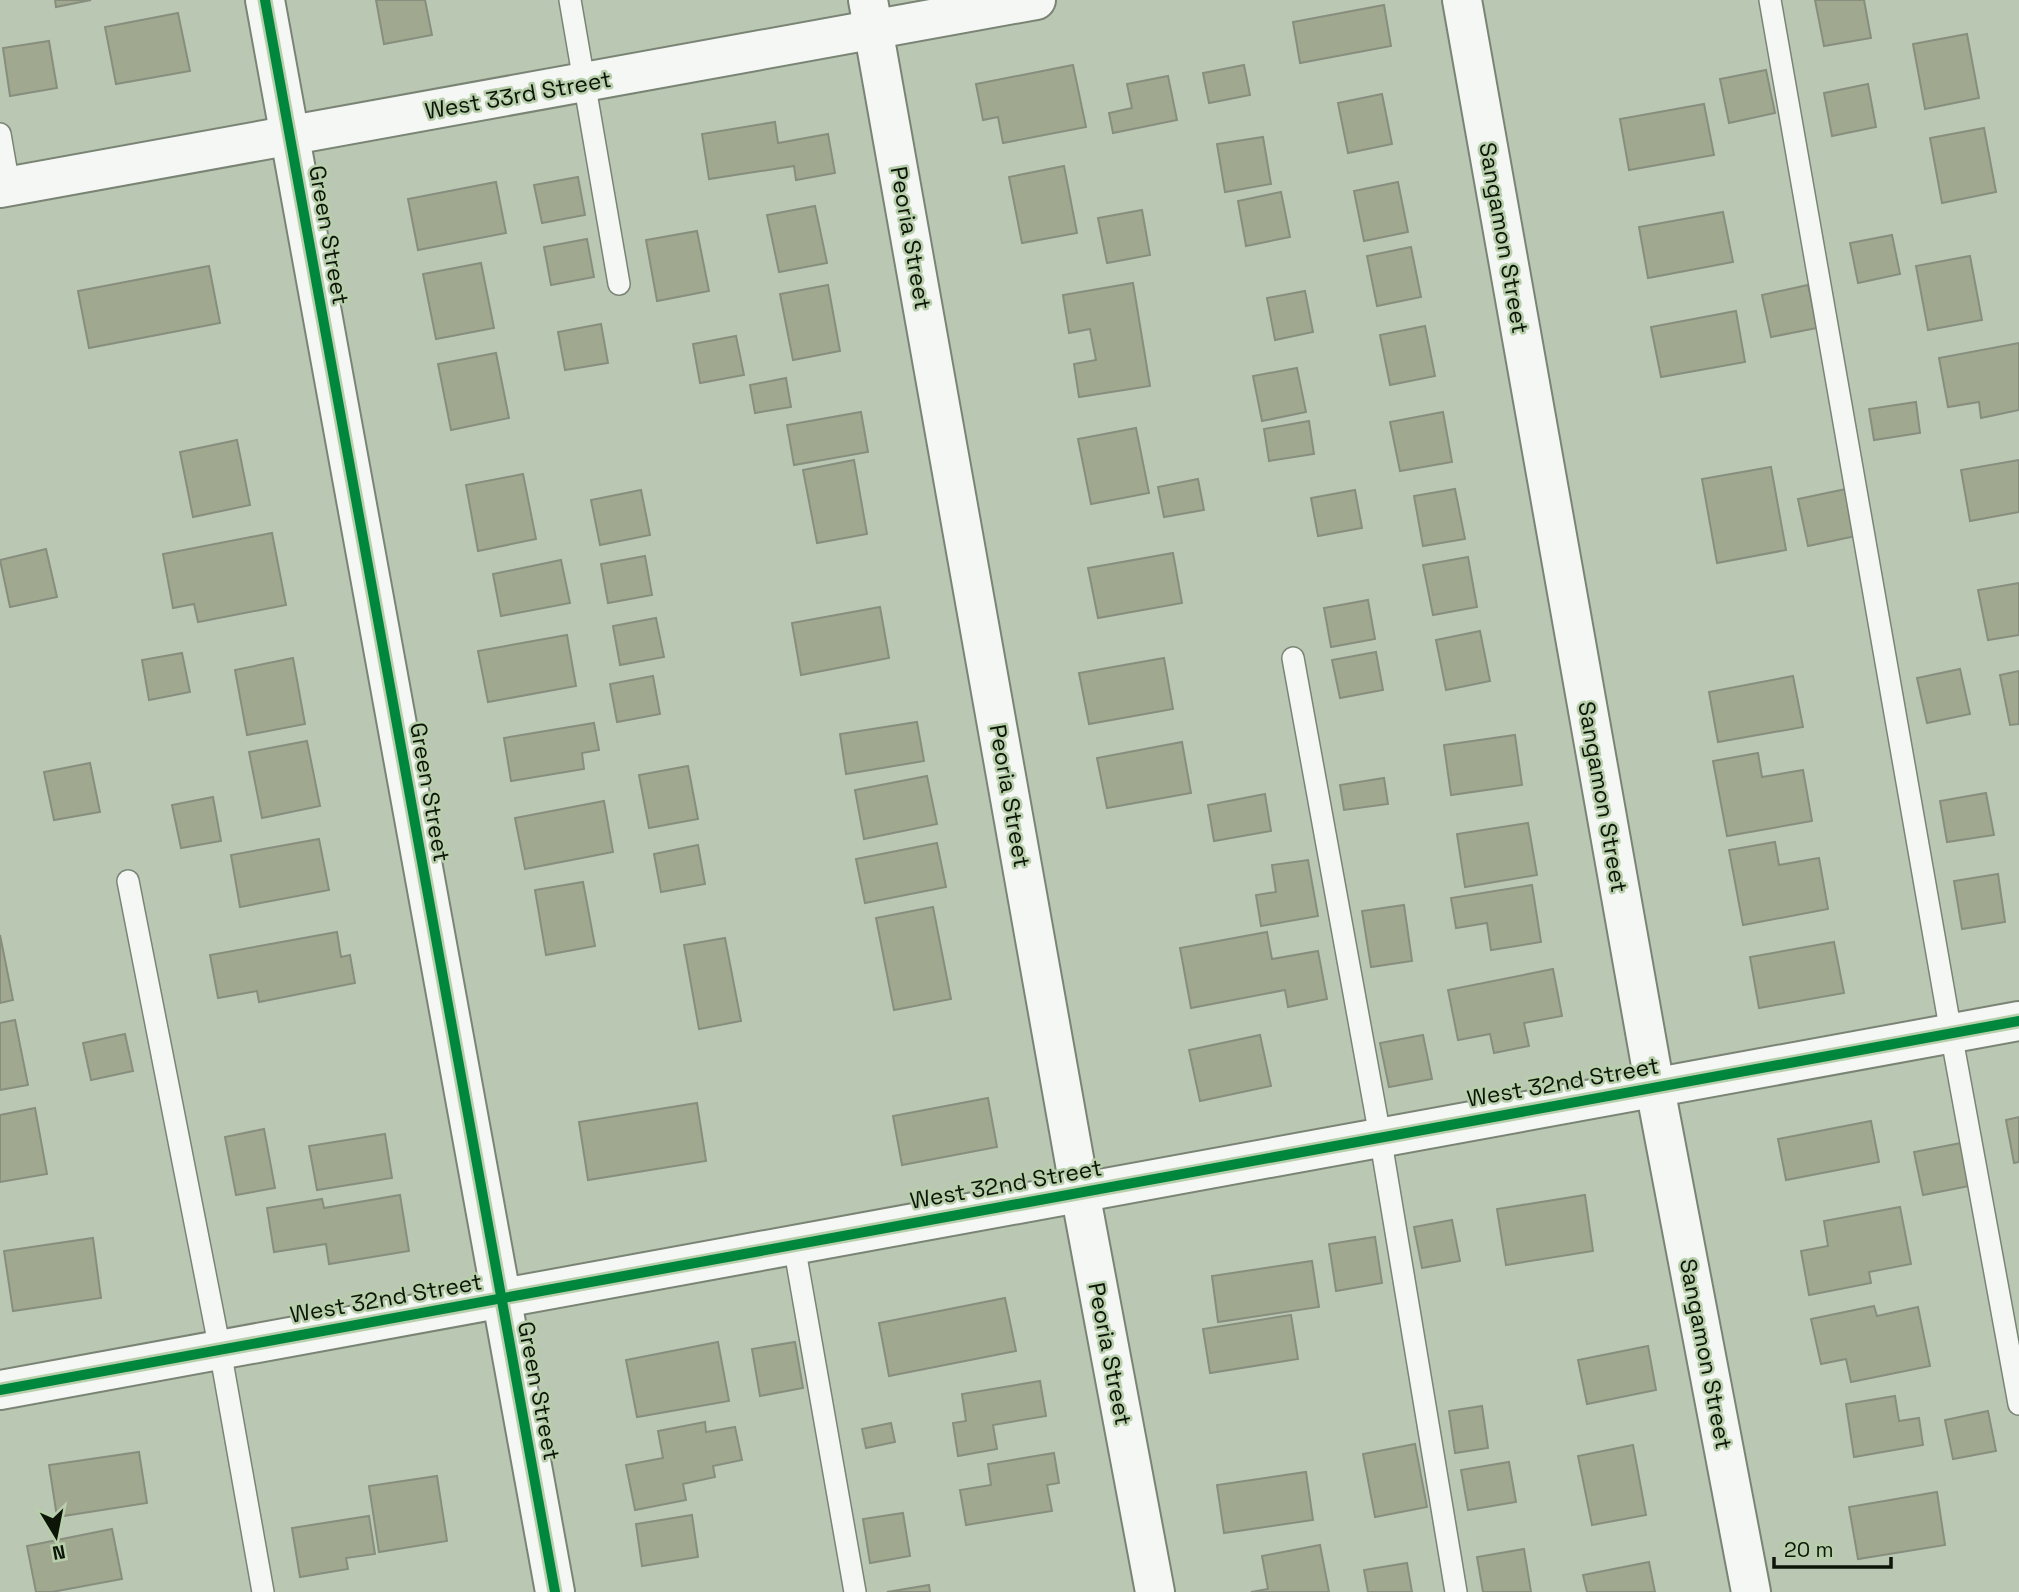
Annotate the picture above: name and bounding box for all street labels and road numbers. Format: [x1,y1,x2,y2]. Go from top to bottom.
street label: West 33rd Street [422,64,614,126]
street label: Sangamon Street [1472,140,1536,336]
street label: Green Street [302,163,356,307]
street label: Peoria Street [884,164,938,312]
street label: Sangamon Street [1571,699,1635,895]
street label: Green Street [403,720,457,864]
street label: Peoria Street [983,722,1037,870]
street label: West 32nd Street [1465,1050,1661,1114]
street label: West 32nd Street [908,1152,1104,1216]
street label: Sangamon Street [1673,1256,1739,1452]
street label: West 32nd Street [288,1266,484,1330]
street label: Peoria Street [1081,1280,1139,1428]
street label: Green Street [511,1319,567,1463]

